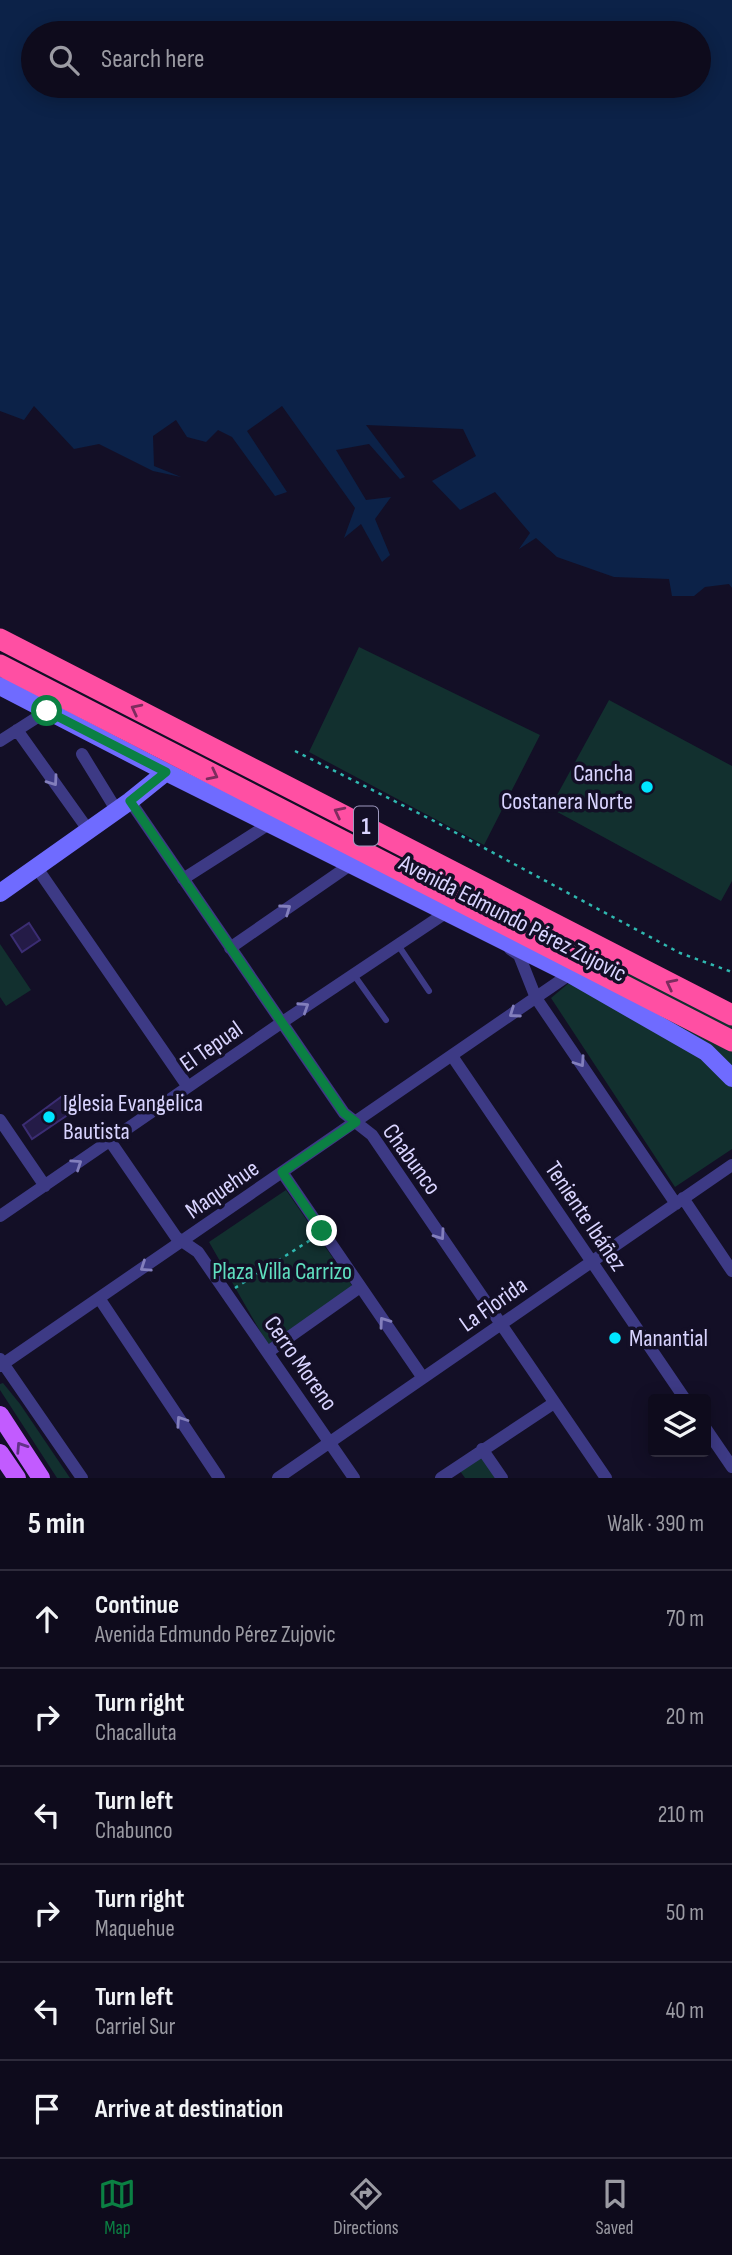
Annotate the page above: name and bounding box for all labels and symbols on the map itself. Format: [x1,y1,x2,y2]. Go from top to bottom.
route start [31,695,62,726]
one-way arrow [131,703,143,717]
place label: Cancha Costanera Norte [501,759,633,816]
one-way arrow [206,766,218,780]
one-way arrow [45,773,57,786]
marker: Cancha Costanera Norte [639,779,655,795]
road number: 1 [354,806,378,846]
one-way arrow [334,807,346,821]
street label: Avenida Edmundo Pérez Zujovic [393,848,631,988]
one-way arrow [278,905,291,917]
one-way arrow [666,979,679,992]
one-way arrow [297,1003,310,1016]
one-way arrow [509,1005,522,1017]
street label: El Tepual [174,1015,248,1078]
one-way arrow [571,1054,584,1067]
place label: Iglesia Evangelica Bautista [63,1089,203,1146]
marker: Iglesia Evangelica Bautista [41,1109,57,1125]
street label: Chabunco [376,1118,447,1201]
street label: Maquehue [180,1154,265,1225]
street label: Teniente Ibáñez [538,1156,633,1277]
one-way arrow [69,1159,82,1172]
route end [306,1215,337,1246]
one-way arrow [432,1227,444,1240]
park label: Plaza Villa Carrizo [212,1257,352,1286]
one-way arrow [140,1259,153,1271]
street label: La Florida [454,1271,533,1338]
street label: Cerro Moreno [257,1310,344,1416]
one-way arrow [380,1317,392,1330]
place label: Manantial [629,1324,708,1353]
marker: Manantial [607,1330,623,1346]
one-way arrow [177,1416,189,1429]
one-way arrow [16,1441,29,1454]

